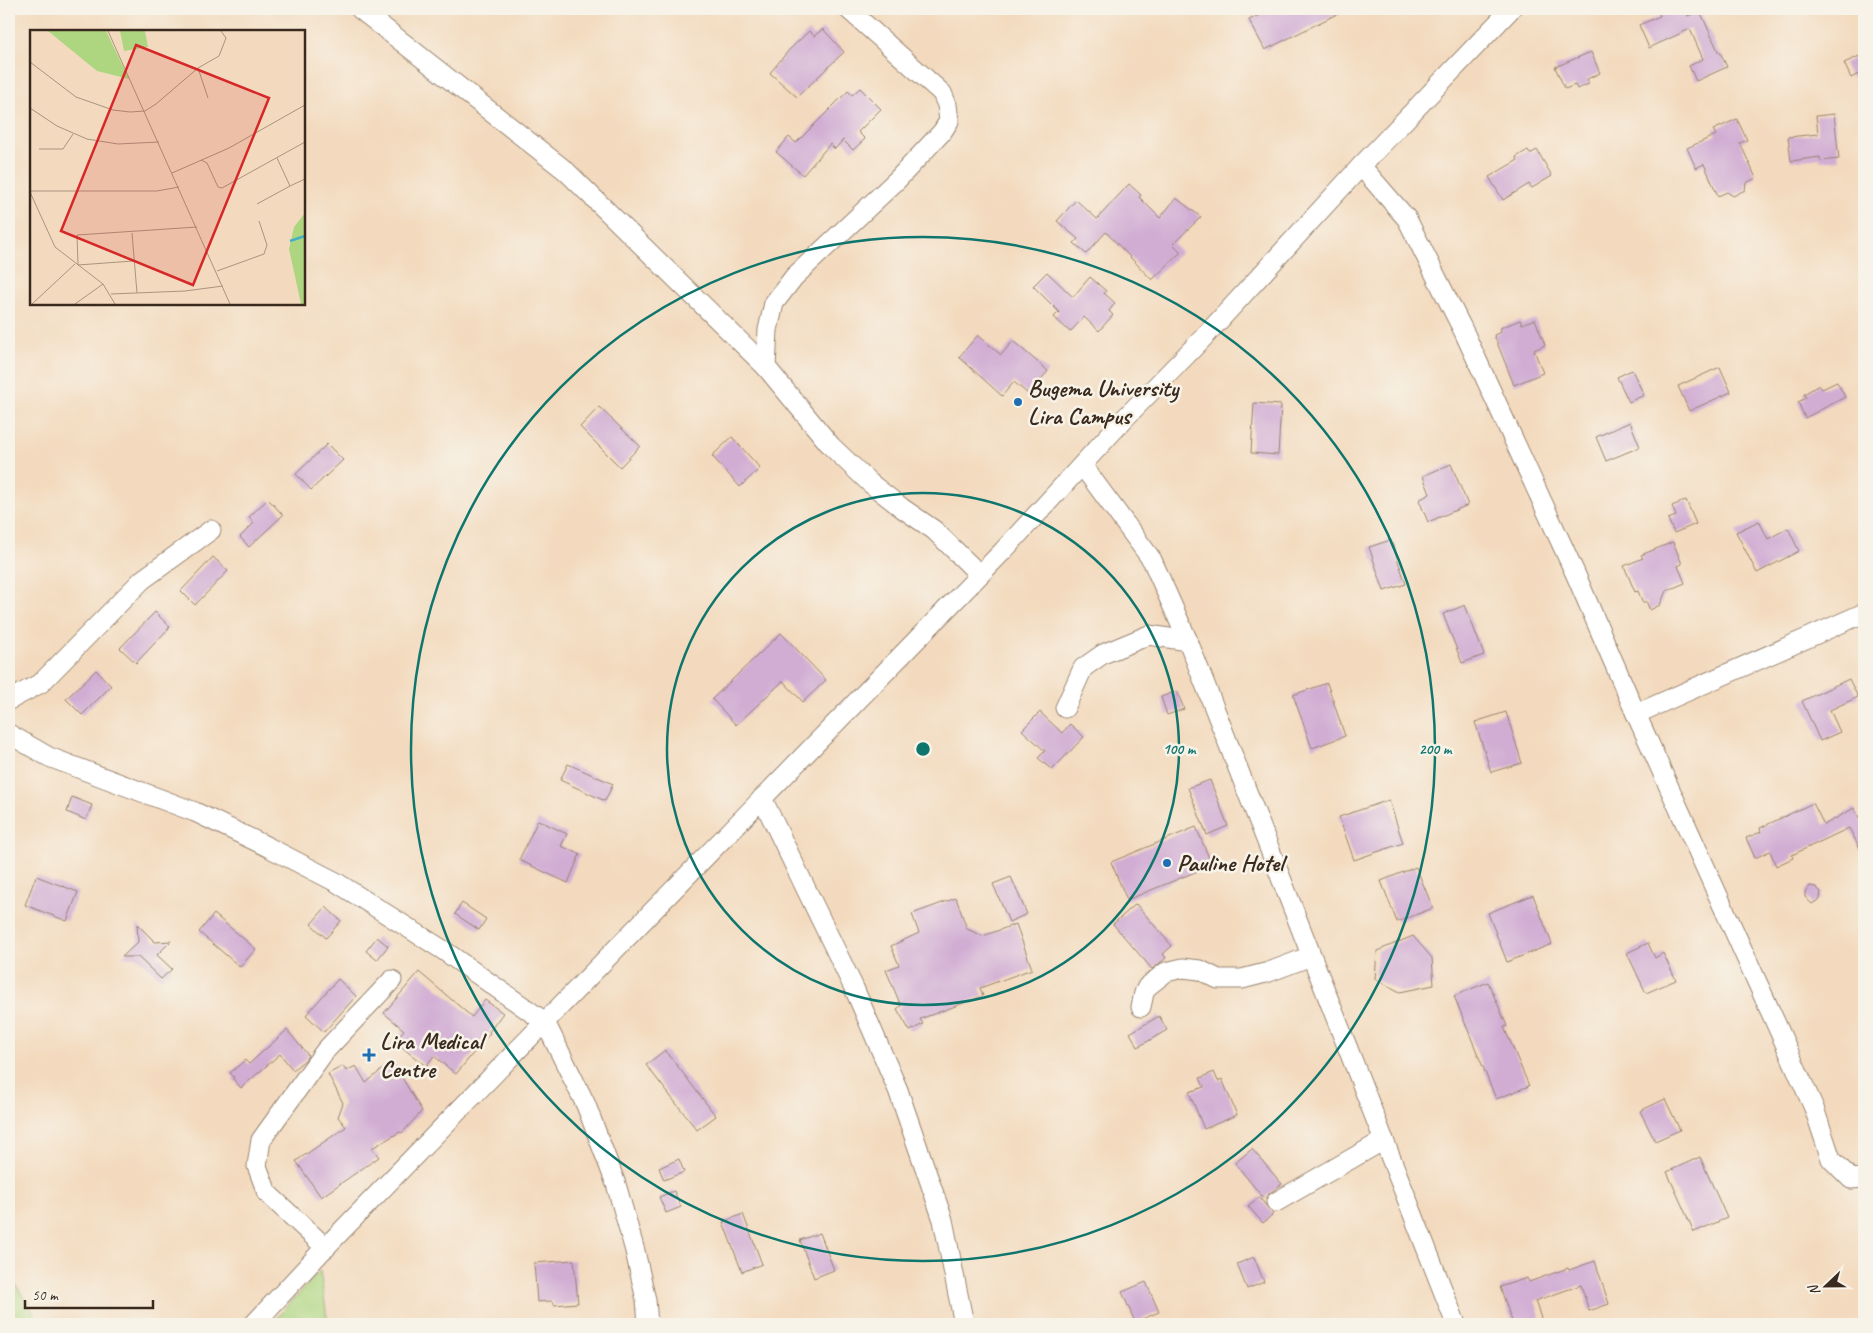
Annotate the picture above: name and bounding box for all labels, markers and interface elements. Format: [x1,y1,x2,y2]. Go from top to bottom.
inset map [30,30,305,305]
place label: Bugema University Lira Campus [1028,373,1180,431]
marker: Bugema University Lira Campus [1012,396,1024,408]
centre of rings [914,740,932,758]
text: 100 m [1163,740,1197,759]
text: 200 m [1419,740,1453,759]
place label: Pauline Hotel [1177,848,1288,878]
marker: Pauline Hotel [1161,857,1173,869]
place label: Lira Medical Centre [380,1026,487,1084]
marker: Lira Medical Centre [362,1048,376,1062]
north arrow [1800,1260,1850,1310]
scale bar [25,1278,152,1310]
text: N [1804,1281,1824,1298]
text: 50 m [32,1286,59,1305]

